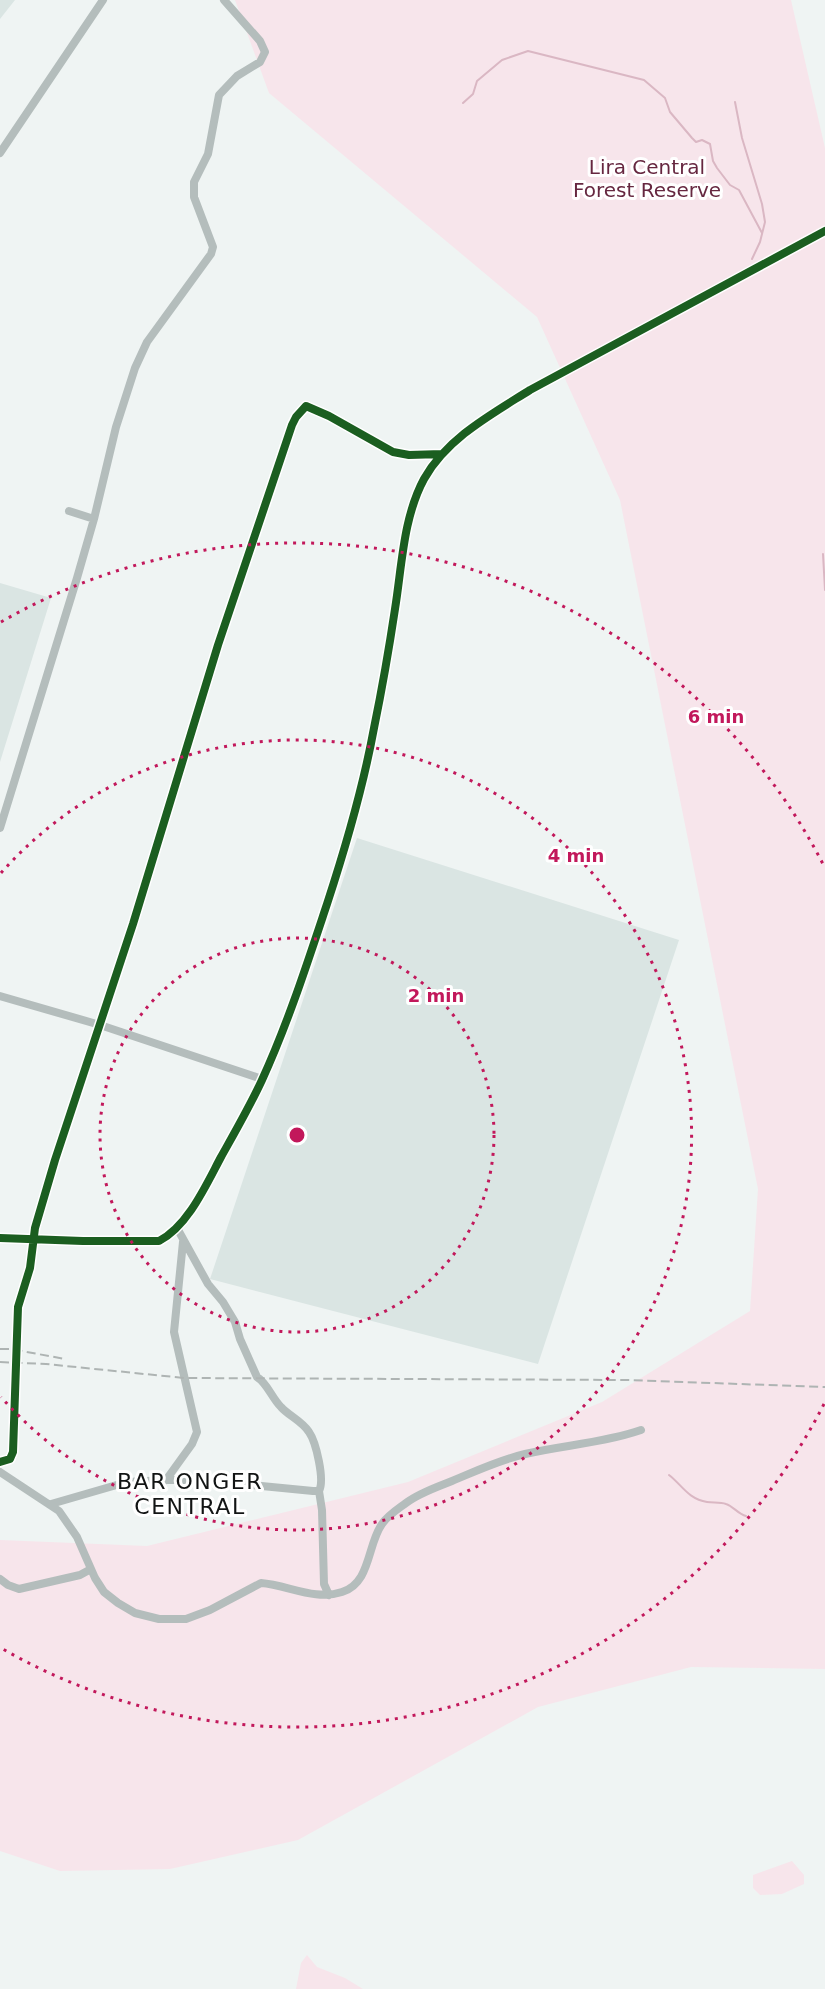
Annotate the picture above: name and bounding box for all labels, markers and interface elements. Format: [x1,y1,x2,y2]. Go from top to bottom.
park label: Lira Central Forest Reserve [573,155,721,202]
text: 6 min [688,706,744,727]
text: 4 min [548,845,604,866]
text: 2 min [408,985,464,1006]
centre of rings [287,1125,307,1145]
district label: BAR ONGER CENTRAL [117,1469,263,1519]

